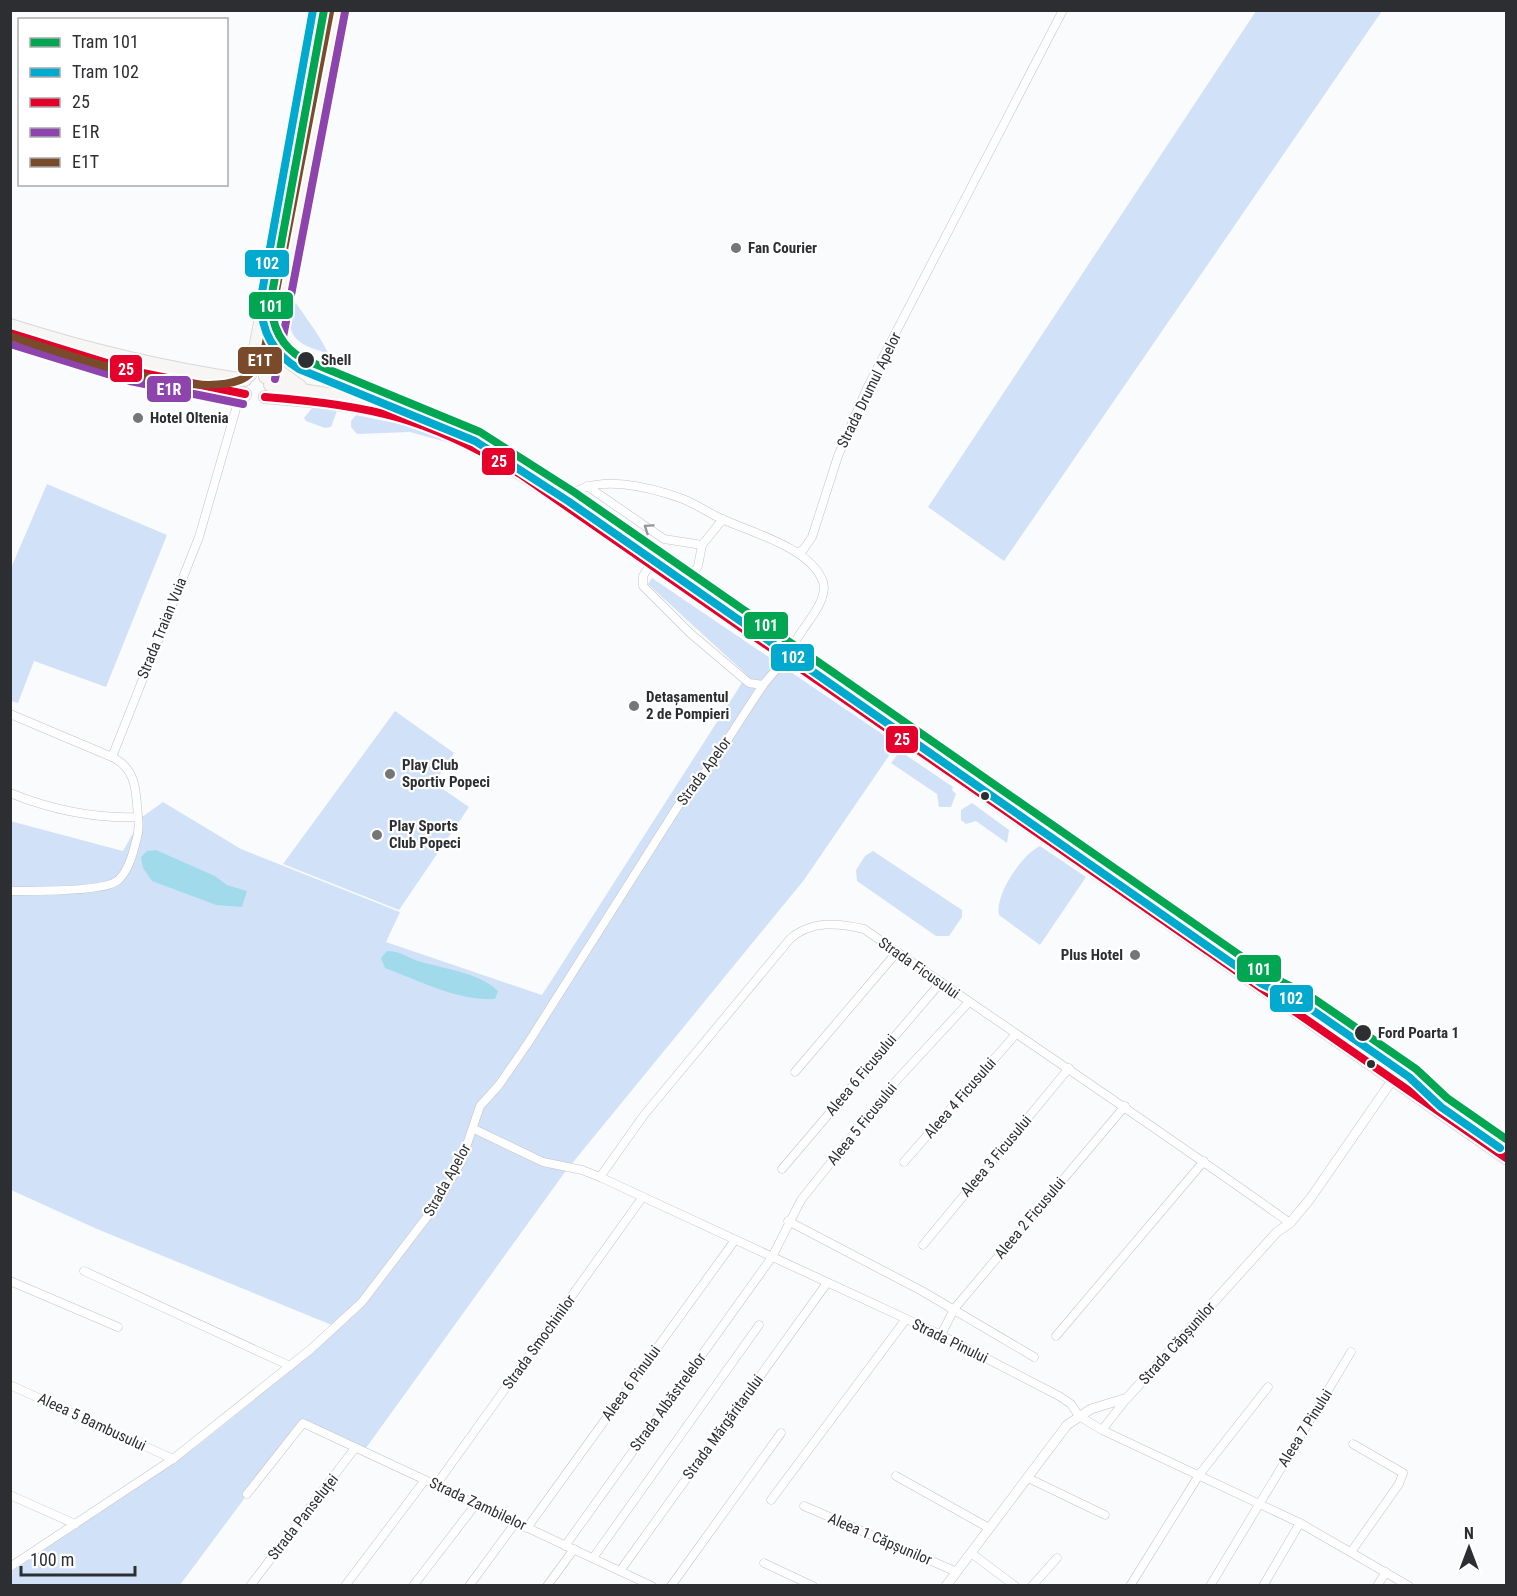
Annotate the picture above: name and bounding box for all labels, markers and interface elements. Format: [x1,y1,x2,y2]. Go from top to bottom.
legend [18,18,228,186]
text: Tram 101 [72,31,139,52]
text: Tram 102 [72,61,139,82]
text: 25 [72,91,90,112]
text: E1R [72,121,100,142]
text: E1T [72,151,99,172]
place label: Fan Courier [748,239,817,257]
marker: Fan Courier [729,241,743,255]
line badge: 102 [244,249,290,278]
text: 102 [255,254,279,273]
line badge: 101 [248,291,294,320]
text: 101 [259,297,283,316]
street label: Strada Drumul Apelor [833,329,905,451]
line badge: E1T [237,346,283,375]
marker: Shell [296,350,316,370]
text: E1T [248,351,273,370]
place label: Shell [321,351,351,369]
line badge: 25 [109,354,143,383]
text: 25 [118,360,134,379]
line badge: E1R [146,375,192,403]
text: E1R [157,380,182,399]
place label: Hotel Oltenia [150,409,229,427]
marker: Hotel Oltenia [131,411,145,425]
line badge: 25 [481,447,516,476]
text: 25 [491,452,507,471]
one-way arrow [643,524,654,535]
street label: Strada Traian Vuia [134,575,190,681]
line badge: 101 [743,611,789,640]
text: 101 [754,616,778,635]
line badge: 102 [770,643,815,672]
text: 102 [781,648,805,667]
place label: Detașamentul 2 de Pompieri [646,688,729,723]
marker: Detașamentul 2 de Pompieri [627,699,641,713]
line badge: 25 [885,725,919,754]
text: 25 [894,730,910,749]
street label: Strada Apelor [673,733,735,809]
place label: Play Club Sportiv Popeci [402,756,490,791]
marker: Play Club Sportiv Popeci [383,767,397,781]
unlabelled marker [979,790,991,802]
place label: Play Sports Club Popeci [389,817,461,852]
marker: Play Sports Club Popeci [370,828,384,842]
street label: Strada Ficusului [875,933,963,1003]
place label: Plus Hotel [1061,946,1123,964]
marker: Plus Hotel [1128,948,1142,962]
line badge: 101 [1236,954,1282,983]
text: 101 [1247,960,1271,979]
line badge: 102 [1269,984,1314,1013]
text: 102 [1279,989,1303,1008]
marker: Ford Poarta 1 [1353,1023,1373,1043]
place label: Ford Poarta 1 [1378,1024,1459,1042]
street label: Aleea 6 Ficusului [822,1031,900,1119]
street label: Aleea 4 Ficusului [920,1054,1000,1142]
unlabelled marker [1365,1058,1377,1070]
street label: Aleea 5 Ficusului [823,1079,901,1169]
street label: Aleea 3 Ficusului [957,1112,1035,1200]
street label: Strada Apelor [420,1140,475,1220]
street label: Aleea 2 Ficusului [991,1174,1069,1262]
street label: Strada Smochinilor [499,1291,580,1393]
street label: Strada Căpșunilor [1135,1298,1219,1388]
street label: Strada Pinului [909,1315,991,1367]
street label: Aleea 6 Pinului [598,1342,664,1424]
street label: Strada Albăstrelelor [626,1349,710,1455]
street label: Strada Mărgăritarului [679,1371,767,1483]
street label: Aleea 7 Pinului [1274,1386,1336,1470]
street label: Aleea 5 Bambusului [35,1389,149,1455]
street label: Strada Panseluței [264,1471,342,1563]
street label: Strada Zambilelor [427,1474,530,1535]
street label: Aleea 1 Căpșunilor [825,1509,935,1569]
north arrow [1439,1518,1499,1578]
text: N [1464,1524,1474,1543]
scale bar [21,1539,135,1577]
text: 100 m [30,1549,74,1570]

